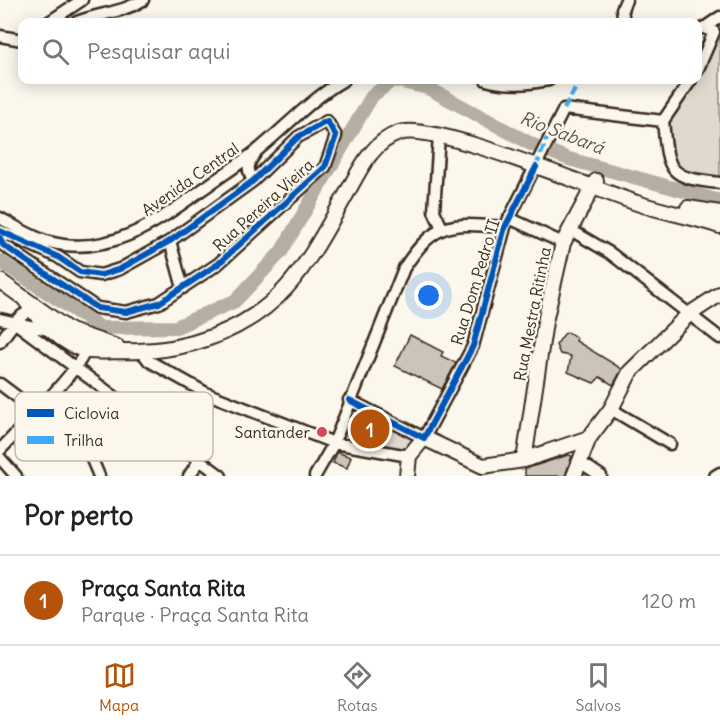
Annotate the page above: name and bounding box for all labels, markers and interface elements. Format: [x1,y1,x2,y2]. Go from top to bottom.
search box [18,18,702,84]
icon: search [39,35,72,68]
text: Pesquisar aqui [87,37,230,65]
water label: Rio Sabará [517,106,609,160]
street label: Avenida Central [138,138,242,220]
street label: Rua Pereira Vieira [208,154,318,256]
street label: Rua Dom Pedro II [446,217,504,347]
street label: Rua Mestra Ritinha [509,245,555,383]
your location [414,281,443,310]
legend [15,392,213,461]
text: Ciclovia [64,403,119,423]
pin: 1 [350,406,389,452]
place label: Santander [235,422,310,442]
marker: Santander [315,425,329,439]
text: Trilha [64,430,103,450]
text: Por perto [24,499,133,532]
text: Praça Santa Rita [81,574,246,602]
text: 1 [40,588,47,613]
text: 120 m [642,588,696,613]
text: Parque · Praça Santa Rita [81,602,309,627]
tab: Mapa [99,659,139,715]
tab: Rotas [337,659,378,715]
tab: Salvos [575,659,621,715]

